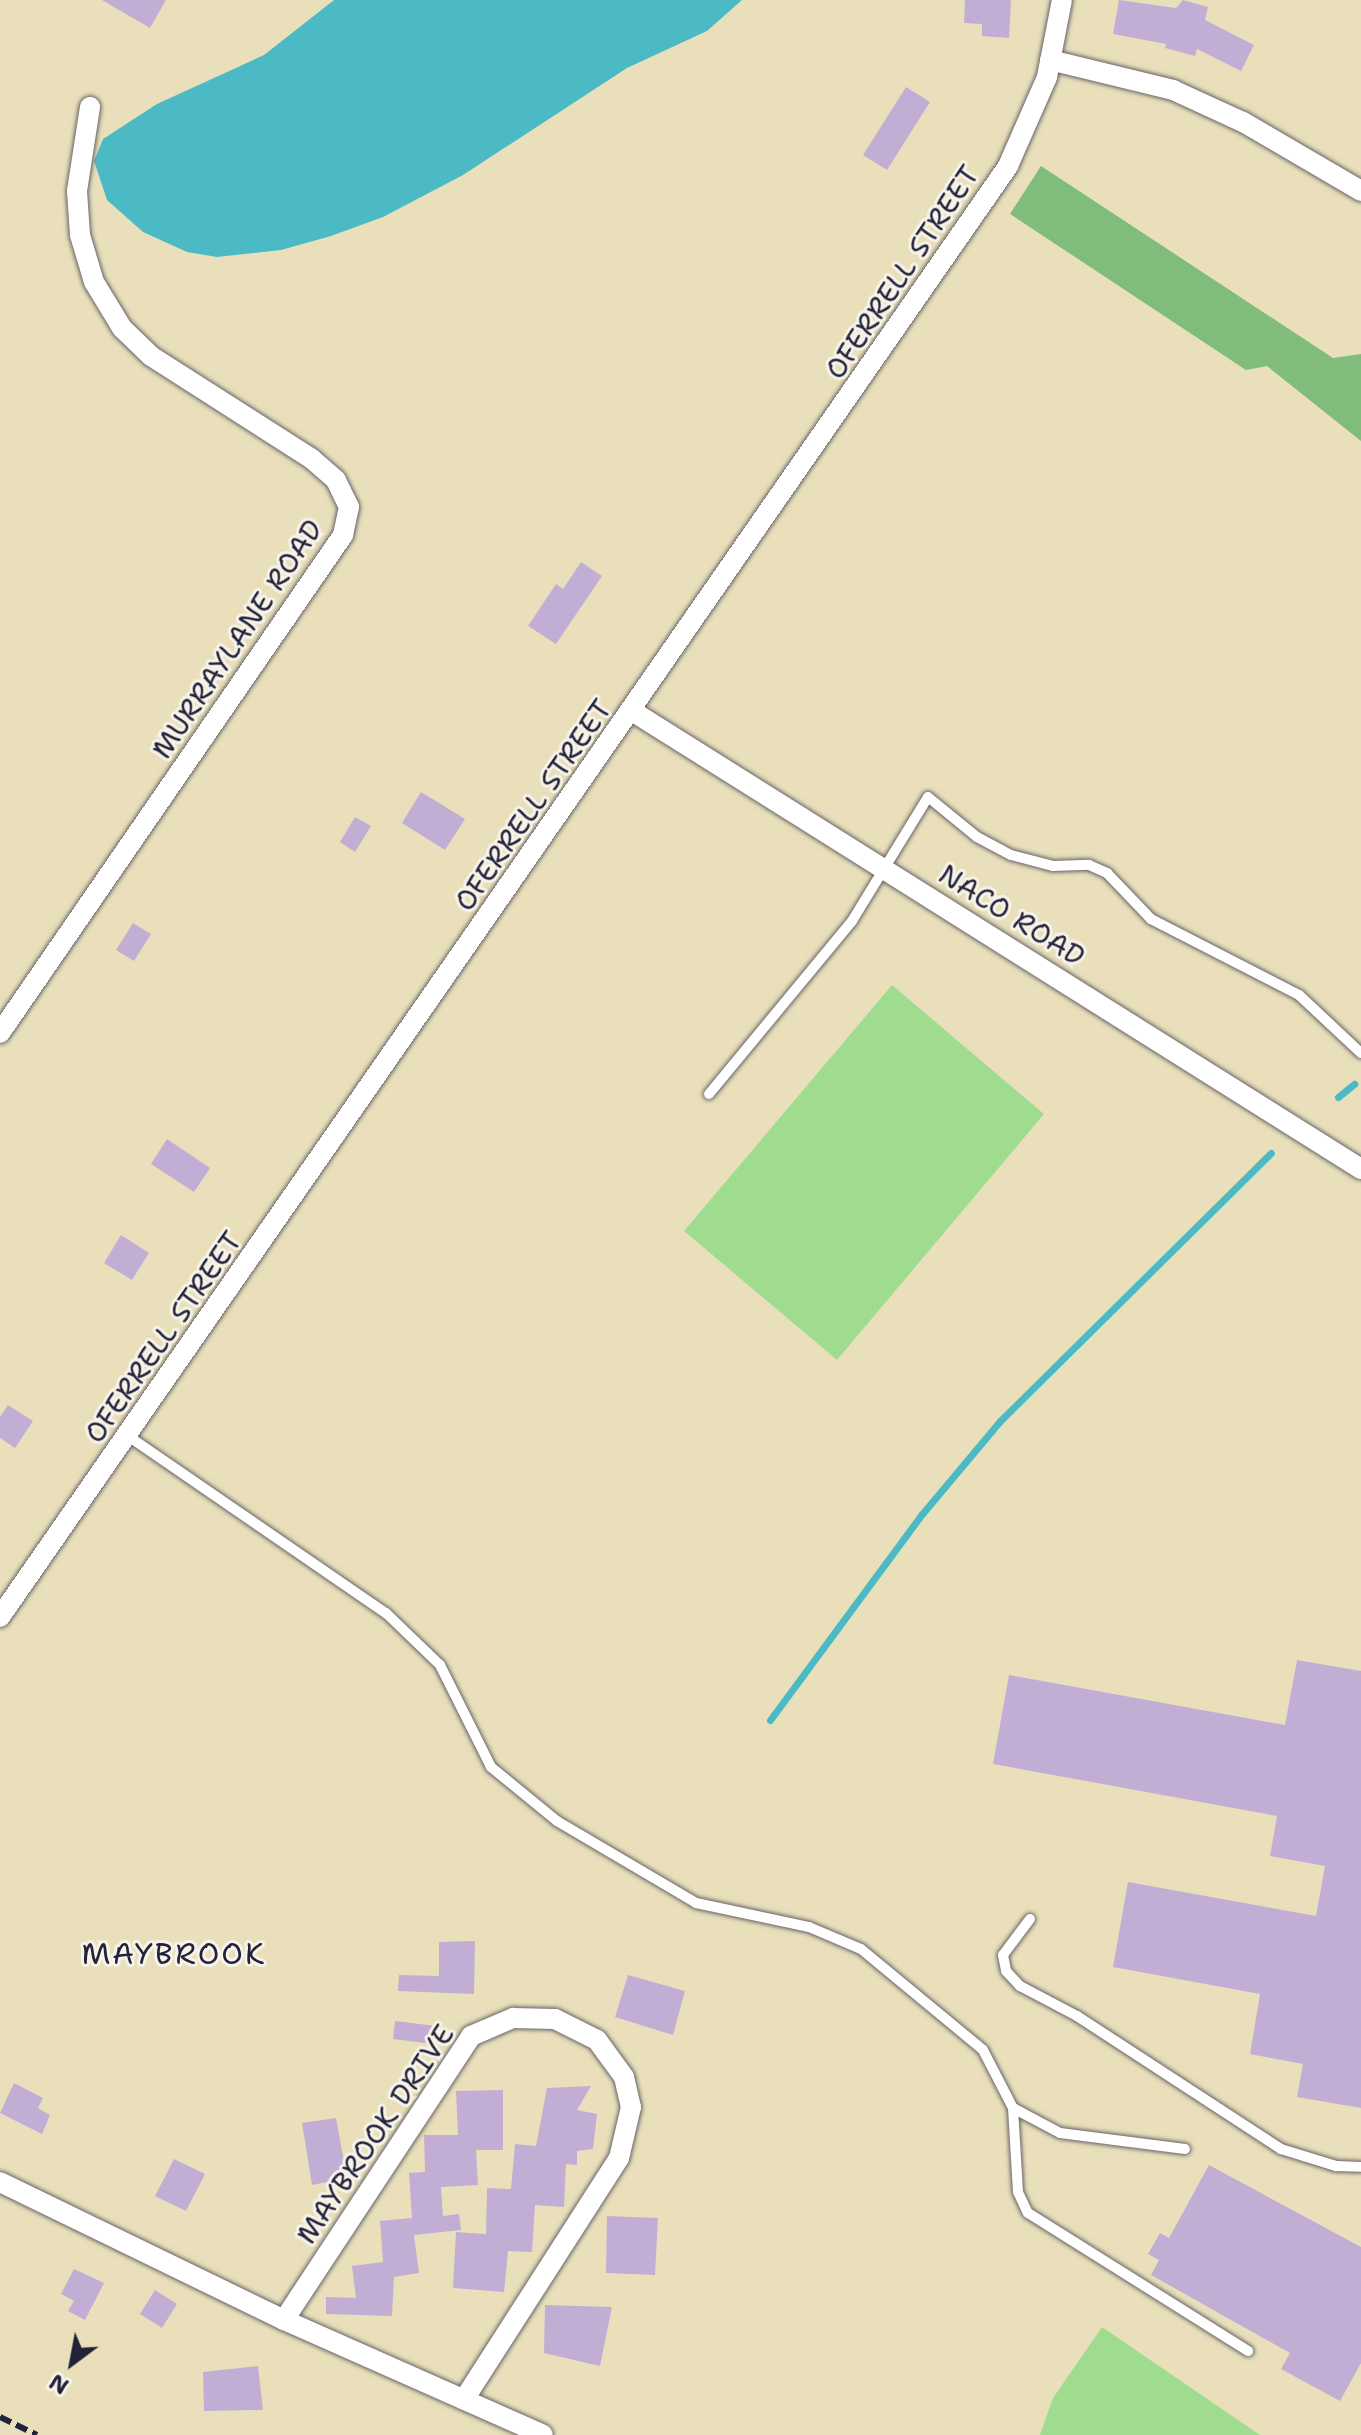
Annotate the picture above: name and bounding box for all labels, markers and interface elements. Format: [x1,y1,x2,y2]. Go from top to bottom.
street label: OFERRELL STREET [818,159,986,385]
street label: MURRAYLANE ROAD [145,513,329,765]
street label: OFERRELL STREET [447,693,619,917]
street label: NACO ROAD [933,857,1091,973]
street label: OFERRELL STREET [77,1225,249,1449]
district label: MAYBROOK [82,1936,266,1972]
street label: MAYBROOK DRIVE [289,2018,461,2250]
north arrow [32,2323,112,2403]
text: N [44,2367,74,2401]

